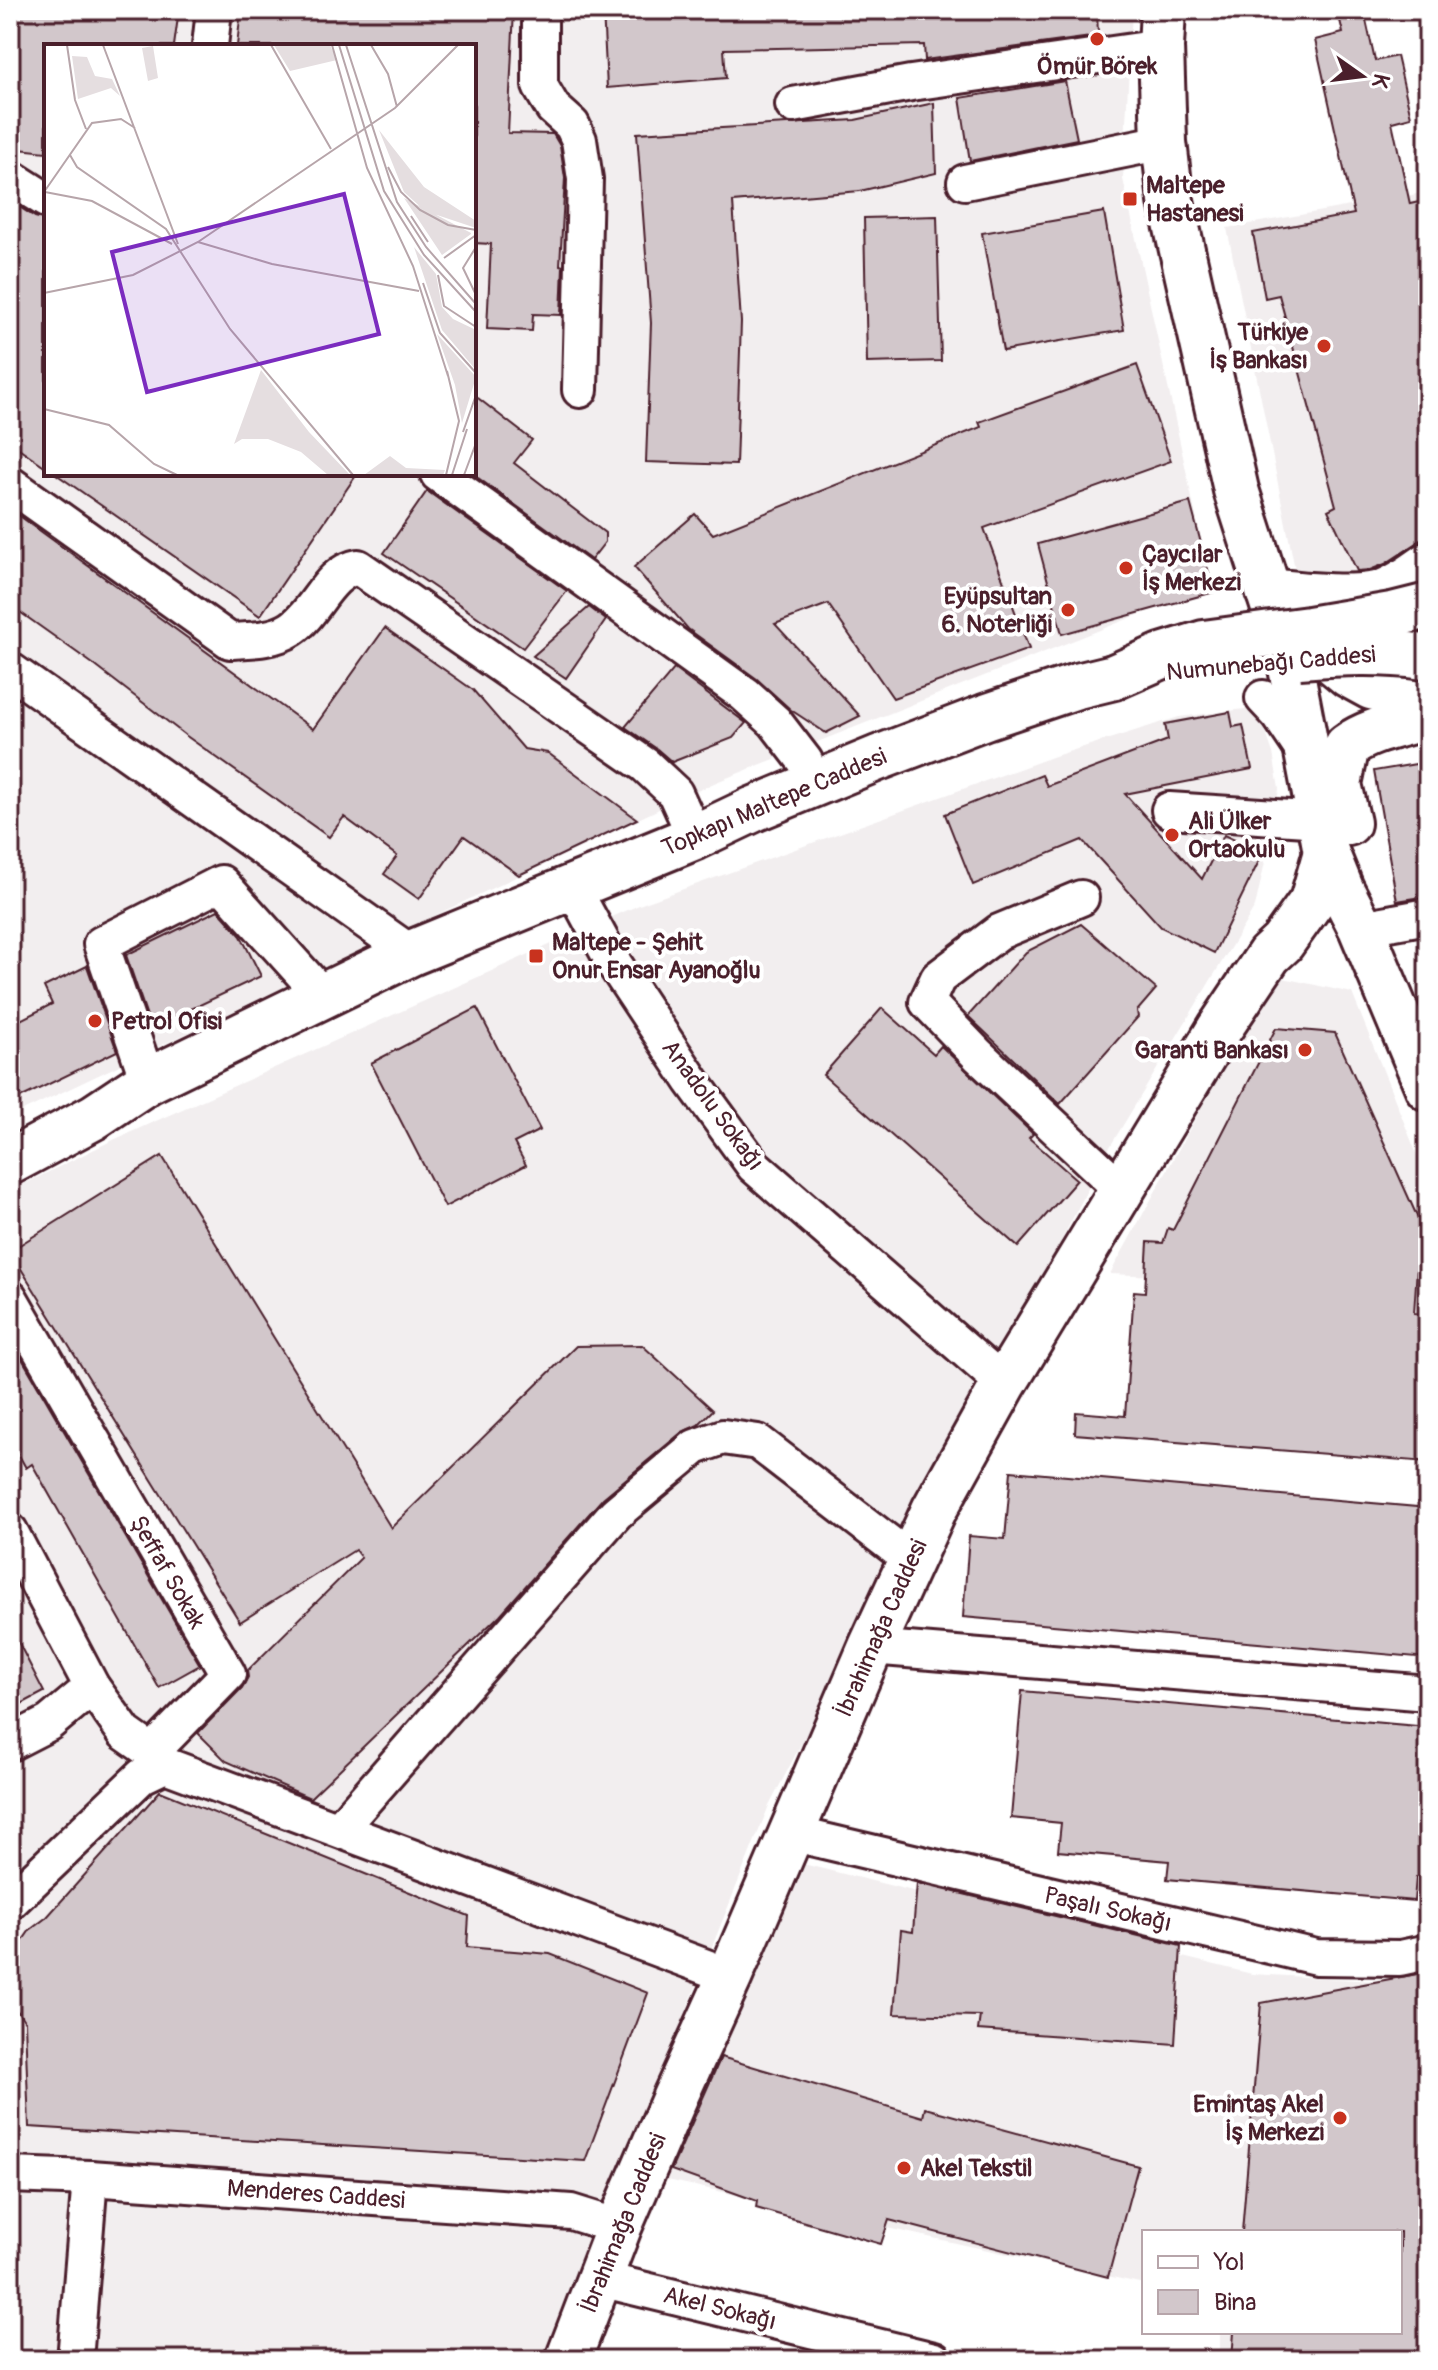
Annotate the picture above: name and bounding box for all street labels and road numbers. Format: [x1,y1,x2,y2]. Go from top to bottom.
street label: Numunebağı Caddesi [1165,640,1377,687]
street label: Topkapı Maltepe Caddesi [657,742,891,863]
street label: Anadolu Sokağı [655,1034,770,1176]
street label: Şeffaf Sokak [124,1510,212,1634]
street label: İbrahimağa Caddesi [829,1535,934,1722]
street label: Paşalı Sokağı [1041,1881,1174,1938]
street label: İbrahimağa Caddesi [574,2129,673,2317]
street label: Menderes Caddesi [226,2174,406,2215]
street label: Akel Sokağı [660,2280,779,2337]

